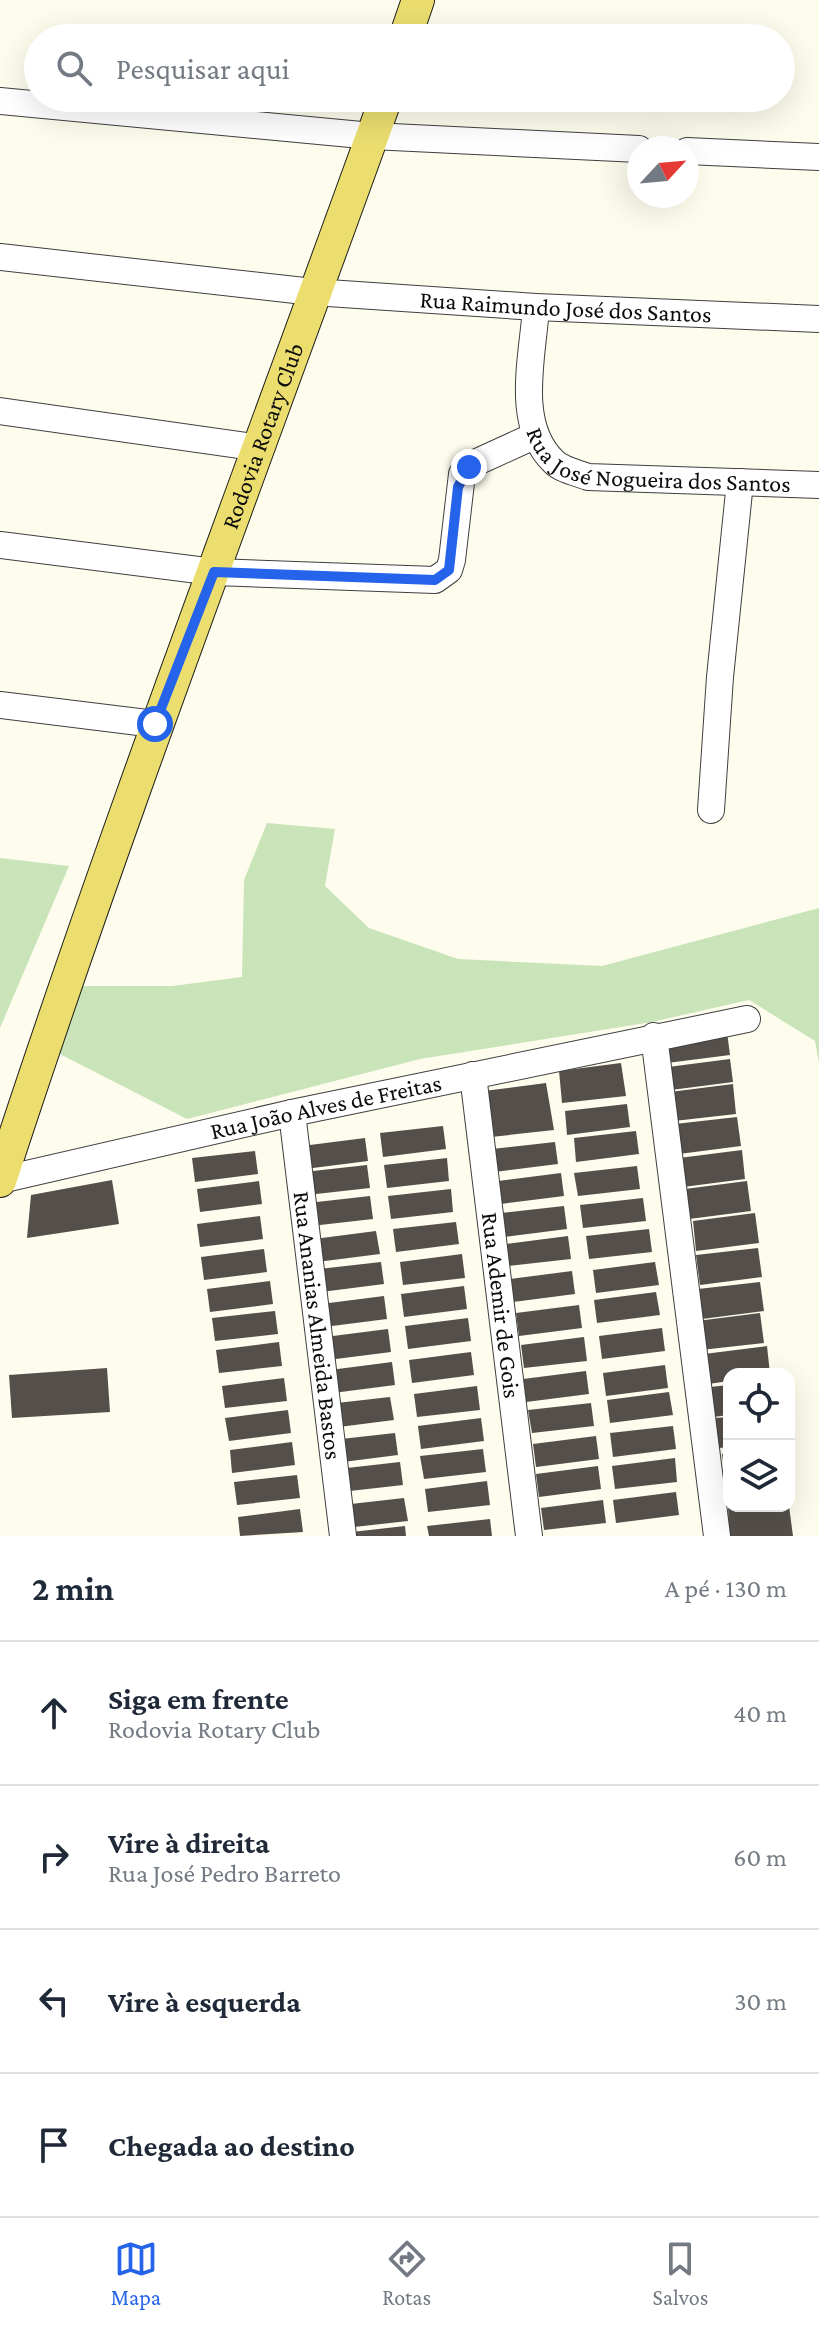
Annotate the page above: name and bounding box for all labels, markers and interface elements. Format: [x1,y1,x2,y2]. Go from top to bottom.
search box [24,24,795,112]
icon: search [52,46,96,90]
text: Pesquisar aqui [116,52,290,85]
north arrow [627,136,699,208]
street label: Rua Raimundo José dos Santos [419,285,712,327]
street label: Rodovia Rotary Club [216,339,309,532]
street label: Rua José Nogueira dos Santos [521,423,791,497]
route end [451,449,487,485]
route start [137,706,173,742]
street label: Rua João Alves de Freitas [208,1068,444,1144]
street label: Rua Ananias Almeida Bastos [289,1190,348,1461]
street label: Rua Ademir de Gois [477,1211,526,1400]
map controls [723,1368,795,1512]
button: locate [723,1368,795,1440]
button: layers [723,1440,795,1512]
text: 2 min [32,1570,114,1607]
text: A pé · 130 m [665,1574,787,1603]
text: Siga em frente [108,1682,289,1715]
icon: ahead [32,1691,76,1735]
text: 40 m [733,1699,787,1728]
text: Rodovia Rotary Club [108,1715,320,1744]
text: Vire à direita [108,1826,270,1859]
icon: right [32,1835,76,1879]
text: 60 m [733,1843,787,1872]
text: Rua José Pedro Barreto [108,1859,341,1888]
icon: left [32,1979,76,2023]
text: Vire à esquerda [108,1985,301,2018]
text: 30 m [734,1987,787,2016]
icon: arrive [32,2123,76,2167]
text: Chegada ao destino [108,2129,355,2162]
tab: Mapa [111,2237,161,2310]
tab: Rotas [382,2237,431,2310]
tab: Salvos [653,2237,708,2310]

